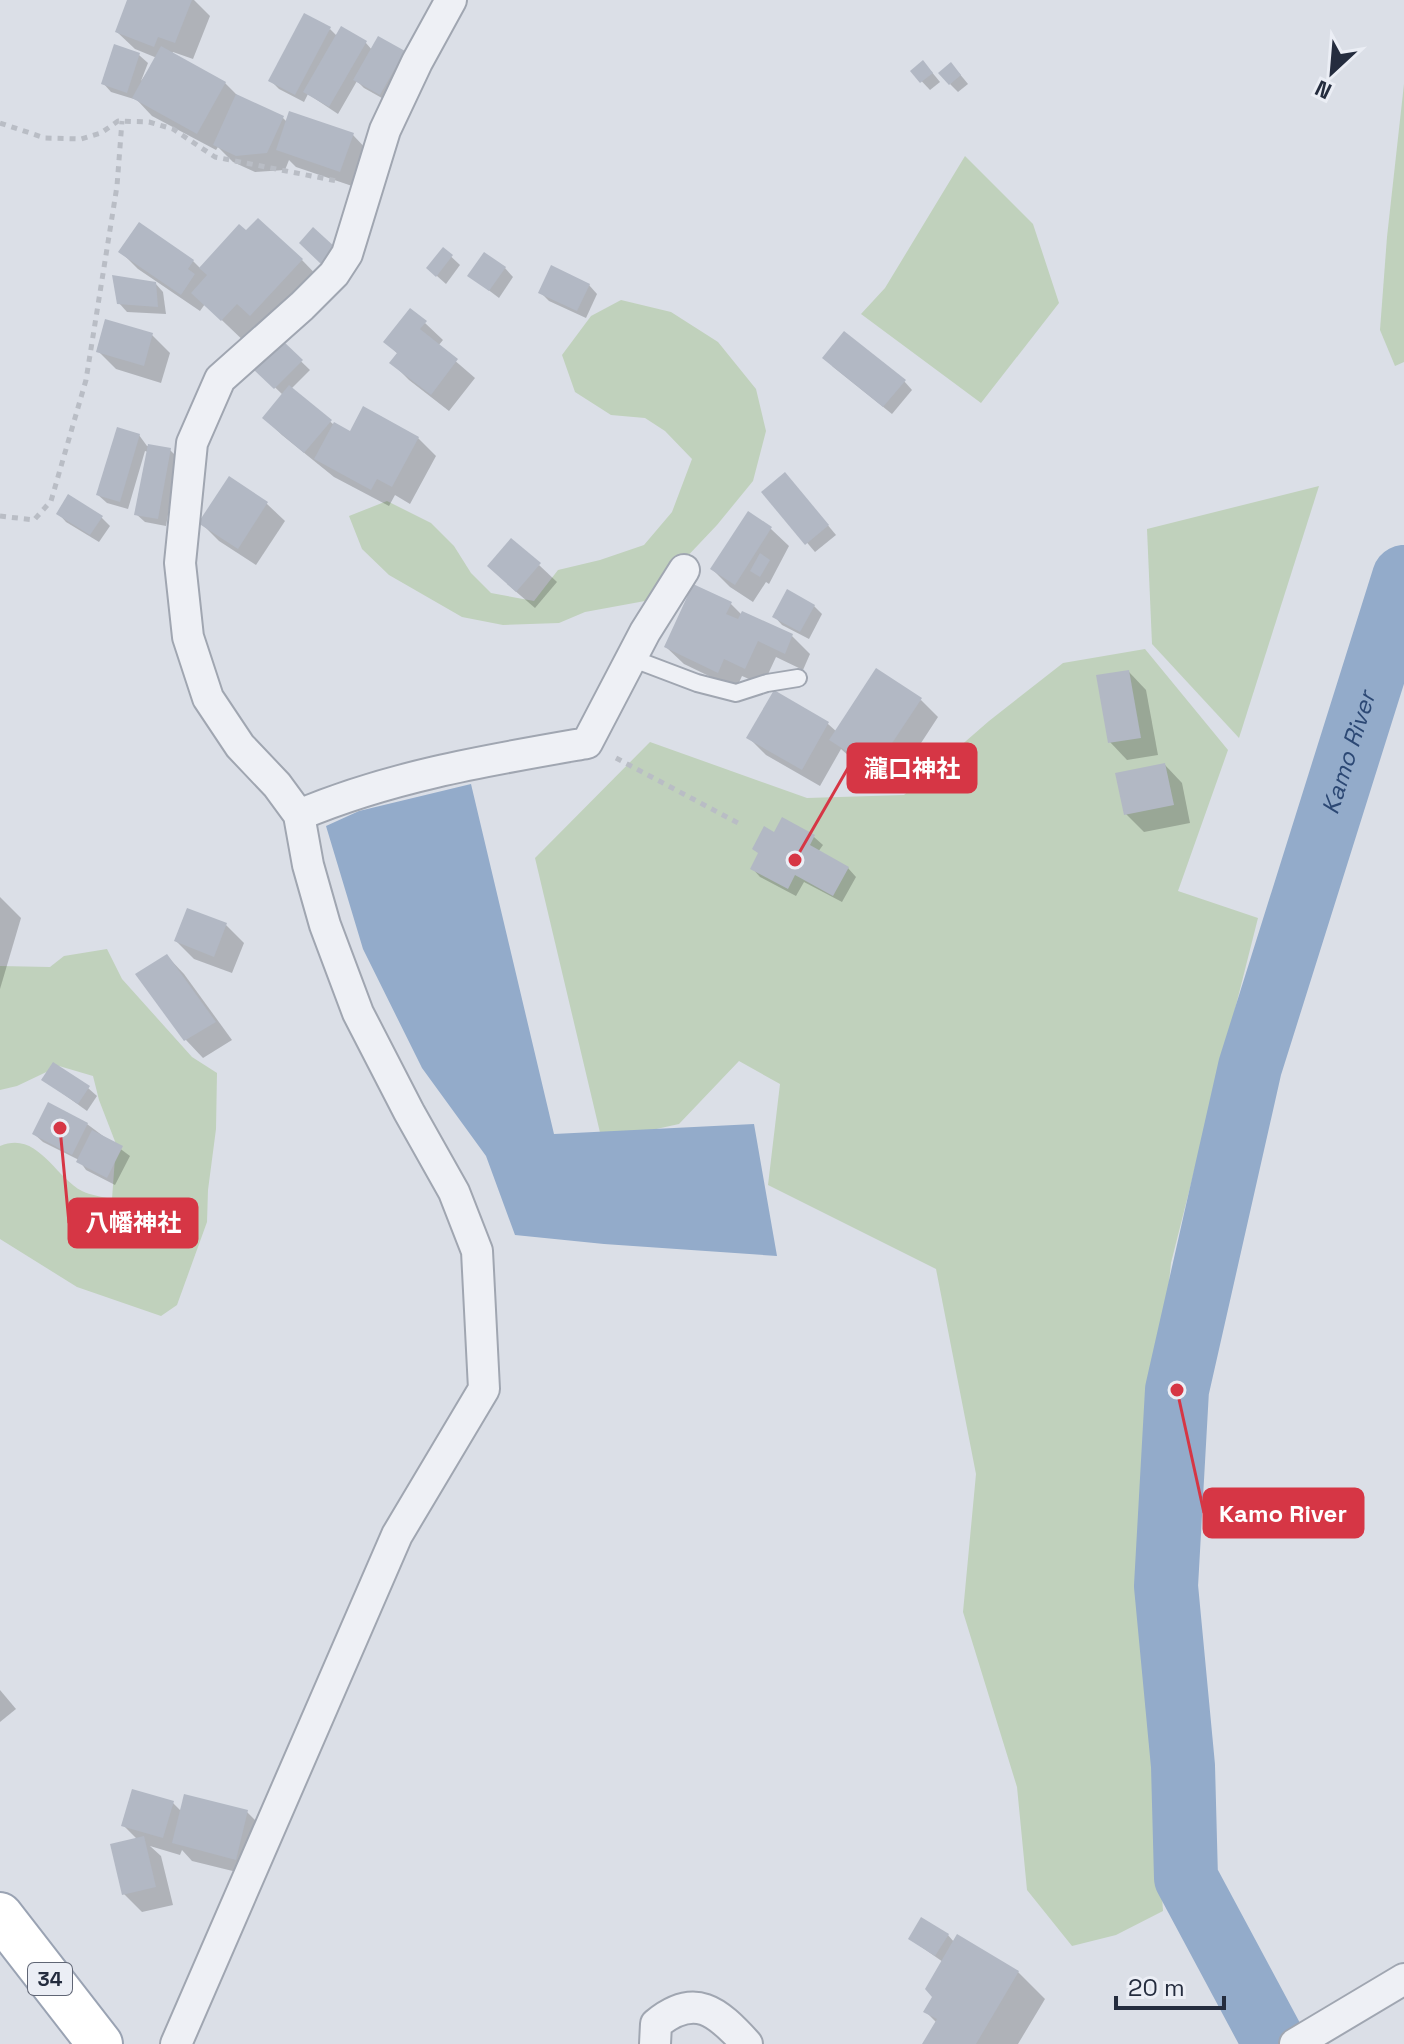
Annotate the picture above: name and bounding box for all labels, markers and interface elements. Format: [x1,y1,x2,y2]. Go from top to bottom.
north arrow [1292,32,1372,112]
text: N [1310,74,1336,106]
water label: Kamo River [1314,685,1383,818]
callout: 瀧口神社 [848,744,976,792]
text: 瀧口神社 [864,753,960,784]
callout: 八幡神社 [69,1199,197,1247]
text: 八幡神社 [85,1207,181,1238]
callout: Kamo River [1204,1489,1363,1537]
text: Kamo River [1219,1498,1347,1529]
scale bar [1116,1960,1224,2010]
road number: 34 [28,1963,72,1995]
text: 20 m [1128,1972,1185,2003]

